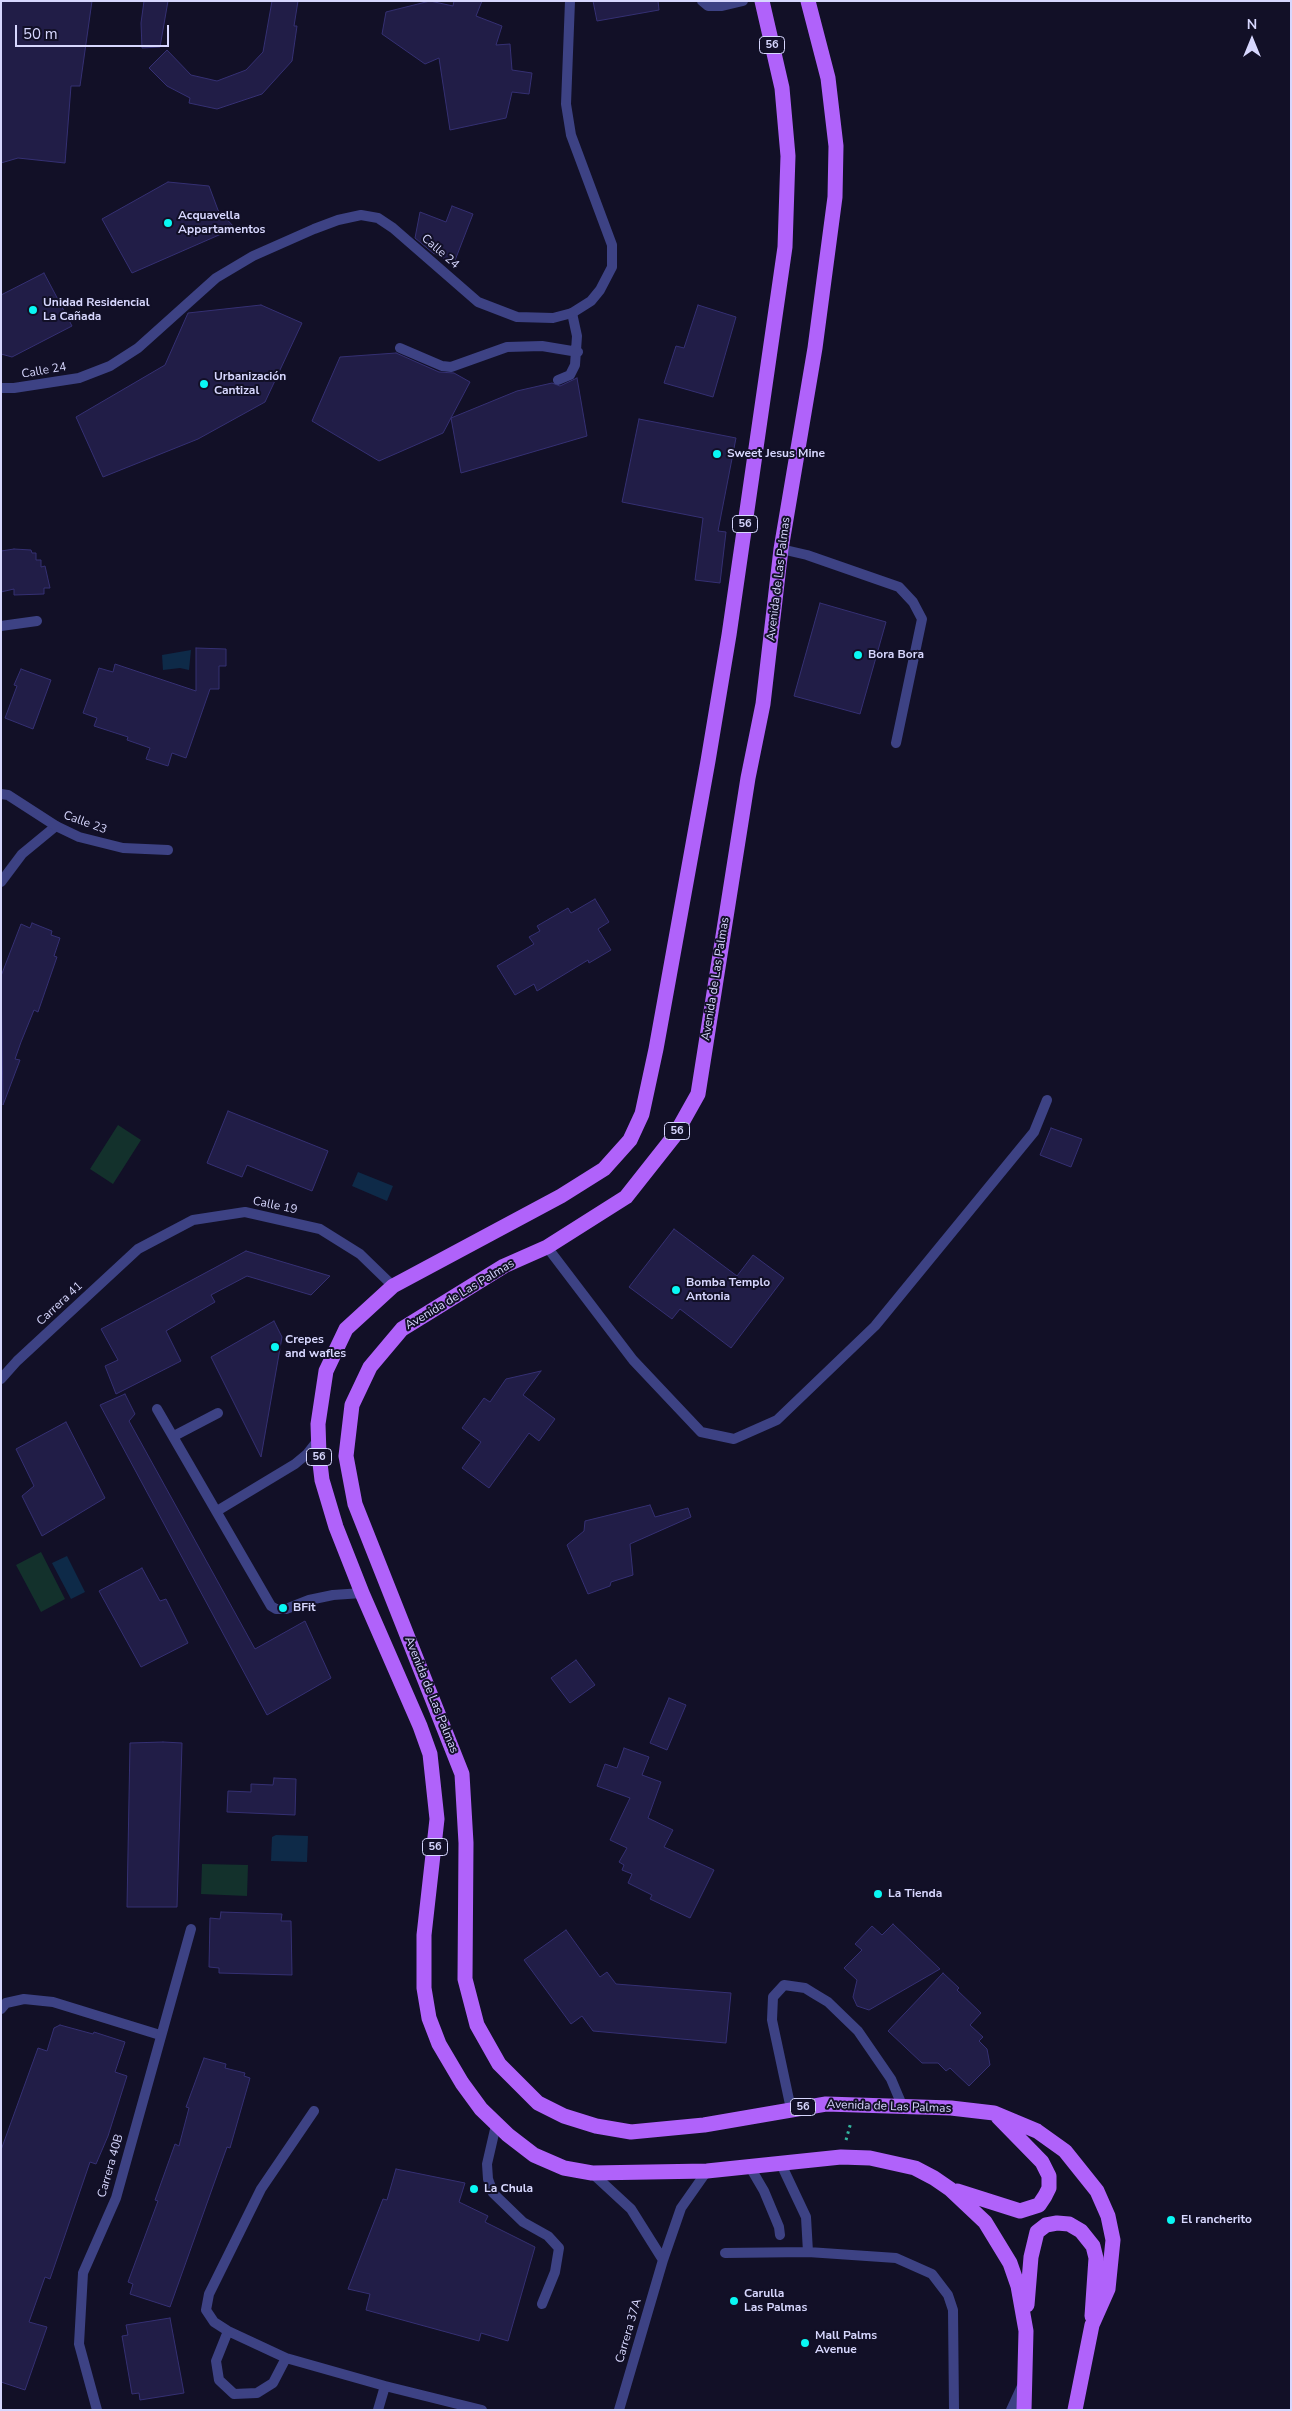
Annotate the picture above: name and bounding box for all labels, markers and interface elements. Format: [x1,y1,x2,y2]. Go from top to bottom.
scale bar [18,15,171,47]
north arrow [1227,15,1277,65]
text: N [1247,15,1257,34]
text: 50 m [23,24,58,44]
road number: 56 [760,36,784,54]
place label: Acquavella Appartamentos [178,209,265,237]
marker: Acquavella Appartamentos [162,217,174,229]
street label: Calle 24 [418,232,462,272]
place label: Unidad Residencial La Cañada [43,296,149,324]
marker: Unidad Residencial La Cañada [27,304,39,316]
street label: Calle 24 [21,360,67,382]
place label: Urbanización Cantizal [214,370,286,398]
marker: Urbanización Cantizal [198,378,210,390]
place label: Sweet Jesus Mine [727,447,825,461]
marker: Sweet Jesus Mine [711,448,723,460]
road number: 56 [732,516,758,532]
street label: Avenida de Las Palmas [764,516,794,642]
place label: Bora Bora [868,648,924,662]
marker: Bora Bora [852,649,864,661]
street label: Calle 23 [61,809,109,837]
street label: Avenida de Las Palmas [699,916,733,1042]
road number: 56 [664,1122,690,1140]
street label: Calle 19 [251,1194,299,1218]
street label: Avenida de Las Palmas [403,1257,517,1333]
place label: Bomba Templo Antonia [686,1276,770,1304]
street label: Carrera 41 [34,1279,86,1329]
marker: Bomba Templo Antonia [670,1284,682,1296]
place label: Crepes and wafles [285,1333,346,1361]
marker: Crepes and wafles [269,1341,281,1353]
road number: 56 [306,1448,332,1465]
place label: BFit [293,1601,316,1615]
marker: BFit [277,1602,289,1614]
street label: Avenida de Las Palmas [401,1634,461,1756]
road number: 56 [422,1838,448,1855]
place label: La Tienda [888,1887,942,1901]
marker: La Tienda [872,1888,884,1900]
road number: 56 [790,2098,816,2116]
street label: Avenida de Las Palmas [826,2098,952,2116]
street label: Carrera 40B [95,2133,127,2199]
place label: La Chula [484,2182,533,2196]
marker: La Chula [468,2183,480,2195]
place label: El rancherito [1181,2213,1252,2227]
marker: El rancherito [1165,2214,1177,2226]
place label: Carulla Las Palmas [744,2287,807,2315]
marker: Carulla Las Palmas [728,2295,740,2307]
street label: Carrera 37A [613,2297,645,2365]
place label: Mall Palms Avenue [815,2329,877,2357]
marker: Mall Palms Avenue [799,2337,811,2349]

